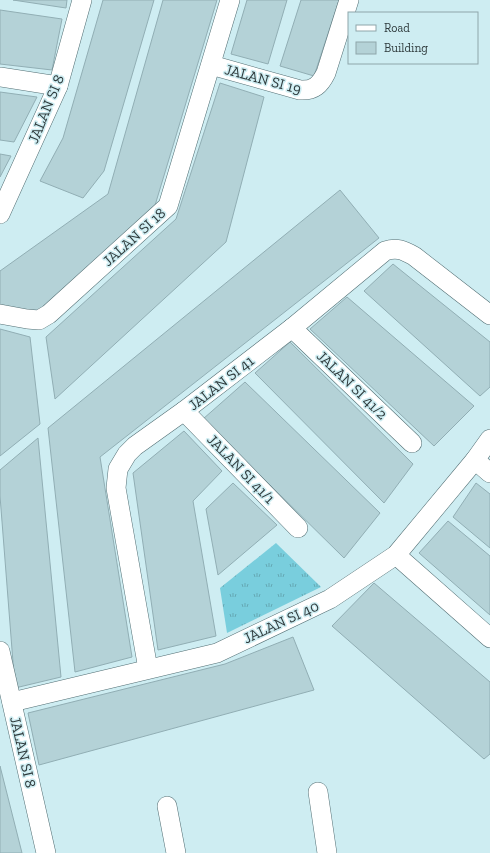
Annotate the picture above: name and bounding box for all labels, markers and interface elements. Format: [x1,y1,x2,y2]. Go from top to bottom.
legend [348,12,478,64]
text: Road [384,21,410,35]
text: Building [384,41,428,55]
street label: JALAN SI 19 [223,60,303,98]
street label: JALAN SI 8 [24,72,68,146]
street label: JALAN SI 18 [99,204,169,270]
street label: JALAN SI 41/2 [313,347,391,423]
street label: JALAN SI 41 [185,352,258,414]
street label: JALAN SI 41/1 [203,431,279,508]
street label: JALAN SI 40 [240,597,322,647]
street label: JALAN SI 8 [6,715,40,789]

